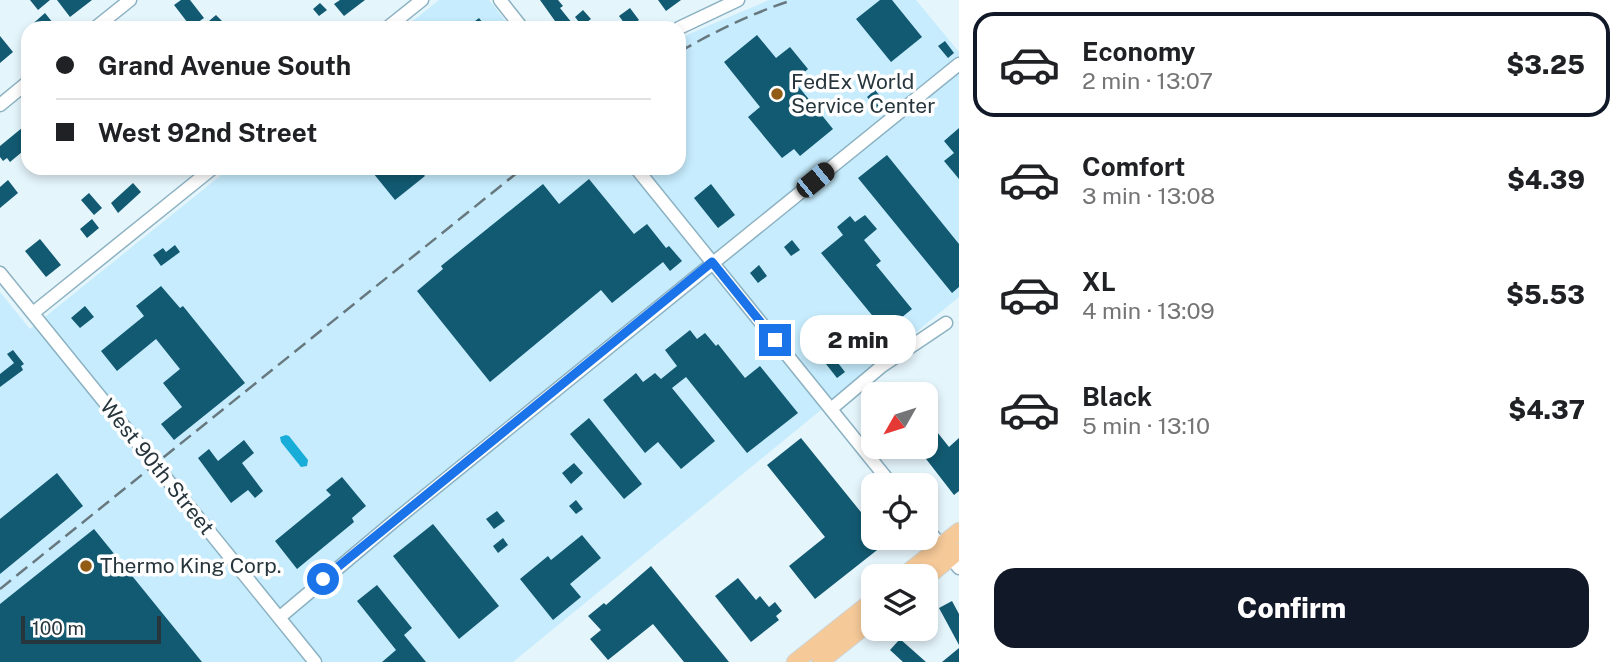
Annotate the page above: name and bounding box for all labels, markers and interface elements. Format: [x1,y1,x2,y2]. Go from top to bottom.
icon: car [998,33,1061,96]
text: Economy [1082,36,1195,67]
text: $3.25 [1506,49,1585,80]
text: Grand Avenue South [98,50,351,81]
text: 2 min · 13:07 [1082,67,1213,94]
place label: FedEx World Service Center [791,69,935,118]
marker: FedEx World Service Center [769,86,785,102]
text: West 92nd Street [98,117,317,148]
icon: car [998,148,1061,211]
text: Comfort [1082,151,1185,182]
car [793,159,838,201]
text: $4.39 [1507,164,1585,195]
text: 3 min · 13:08 [1082,182,1215,209]
icon: car [998,263,1061,326]
text: XL [1082,266,1116,297]
text: $5.53 [1506,279,1585,310]
text: 4 min · 13:09 [1082,297,1215,324]
callout: 2 min [800,316,915,364]
route end [759,324,791,356]
text: 2 min [827,326,889,353]
icon: car [998,378,1061,441]
text: Black [1082,381,1152,412]
north arrow [861,382,938,458]
map controls [861,382,938,641]
street label: West 90th Street [95,394,220,539]
text: $4.37 [1508,394,1585,425]
text: 5 min · 13:10 [1082,412,1210,439]
button: locate [861,473,938,550]
place label: Thermo King Corp. [100,553,281,578]
marker: Thermo King Corp. [78,558,94,574]
route start [307,563,339,595]
button: layers [861,564,938,641]
button: Confirm [994,568,1589,648]
scale bar [21,613,161,645]
text: 100 m [32,617,84,639]

